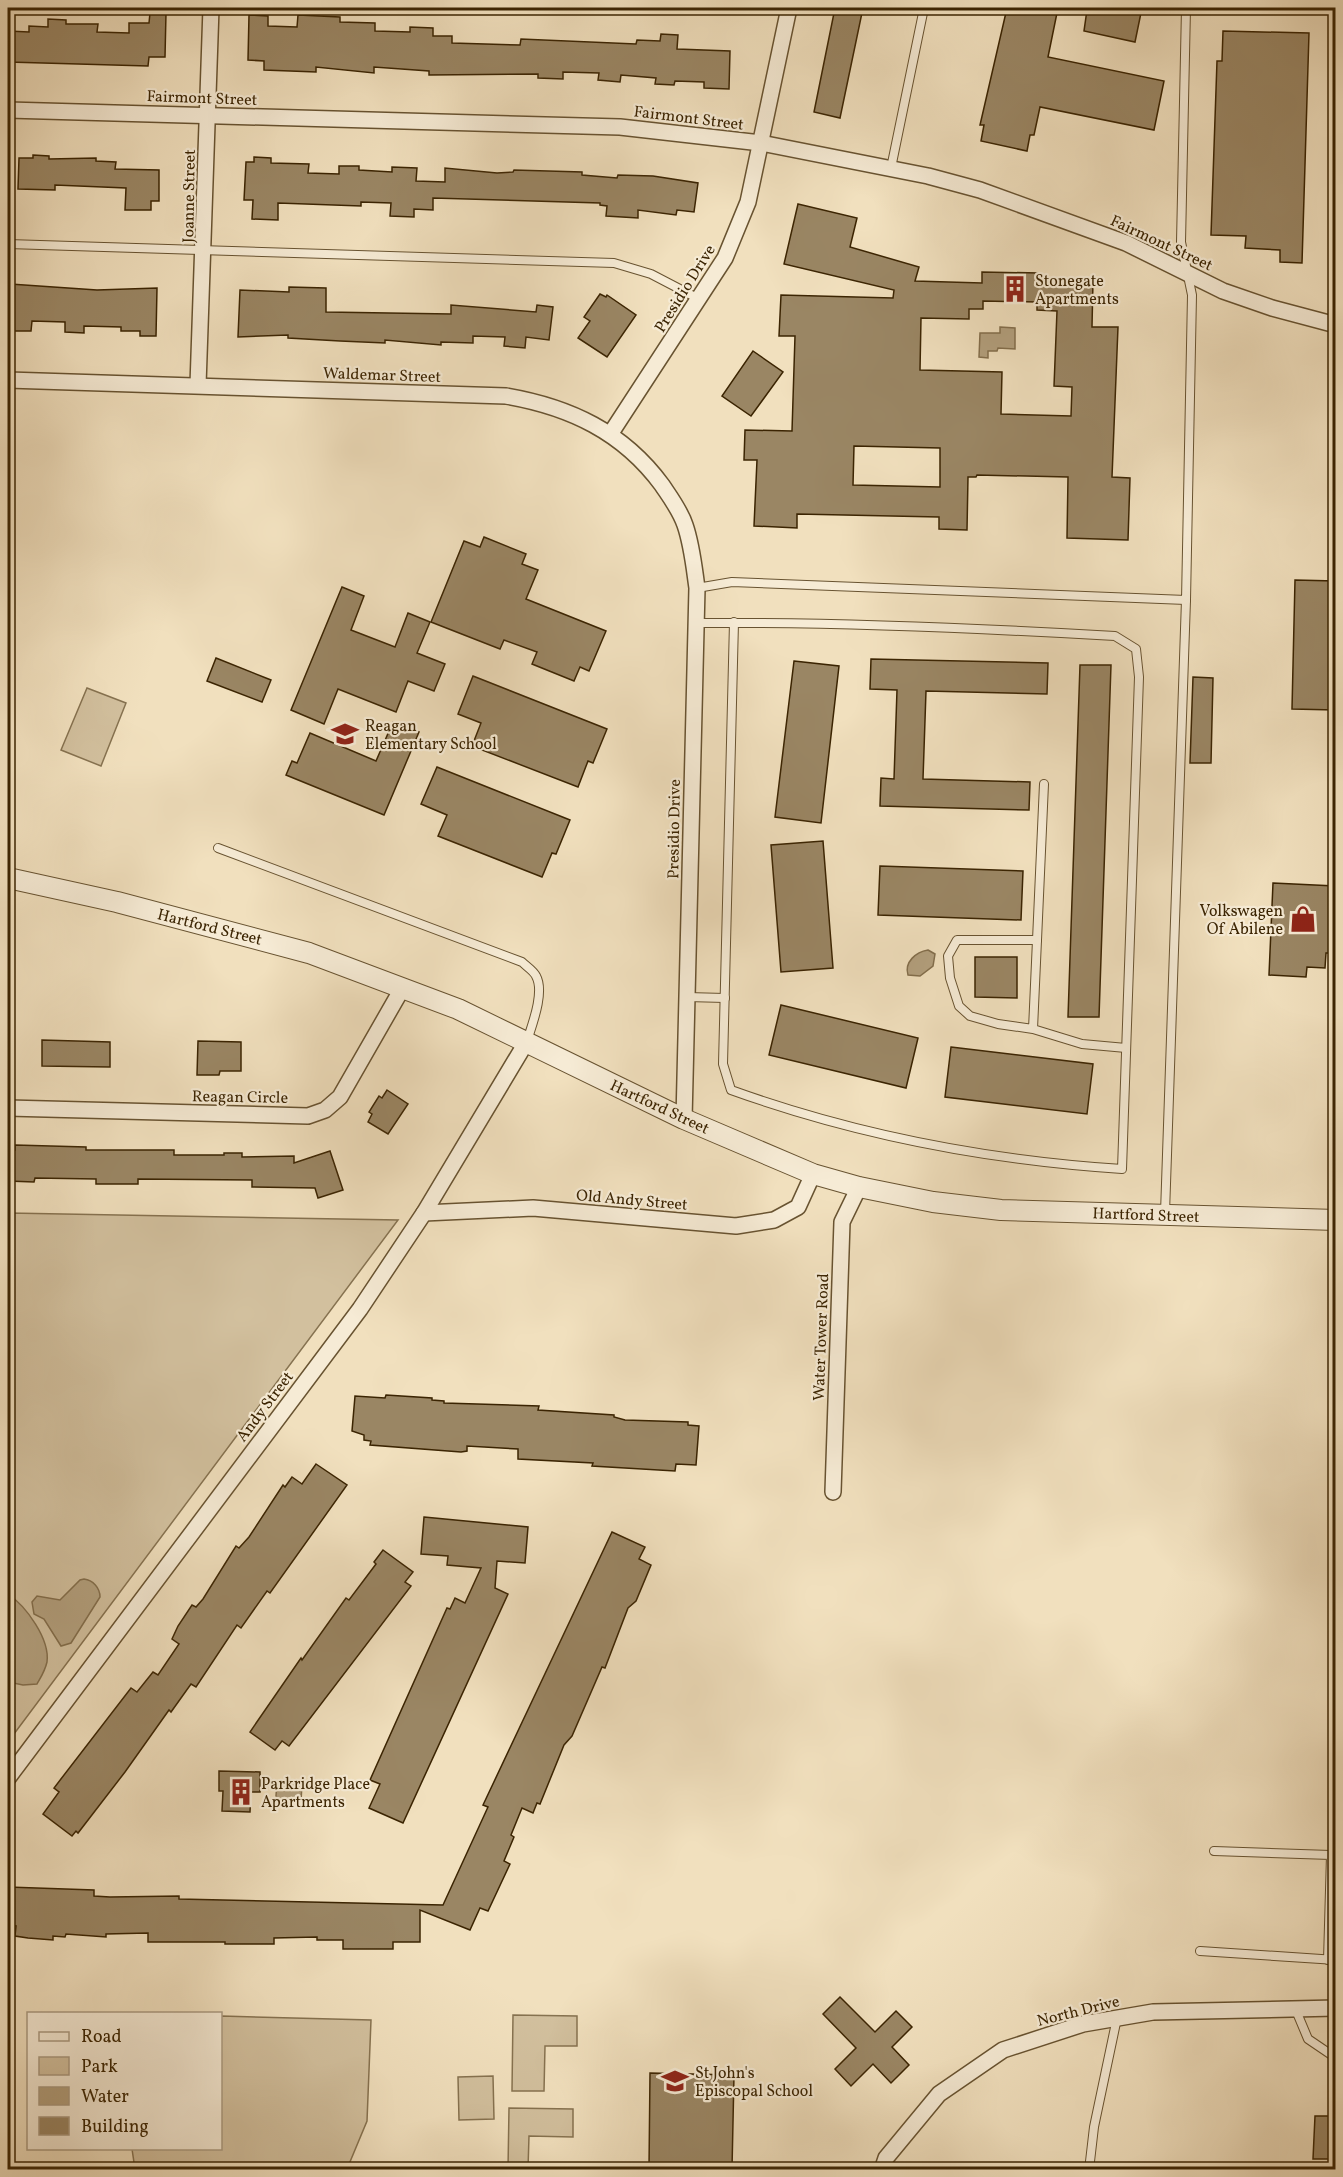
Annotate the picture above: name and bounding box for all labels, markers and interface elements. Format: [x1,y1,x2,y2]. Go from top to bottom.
street label: Fairmont Street [146,86,258,112]
street label: Fairmont Street [633,101,745,137]
street label: Joanne Street [178,149,202,243]
street label: Fairmont Street [1106,210,1216,277]
street label: Presidio Drive [650,241,721,337]
place label: Stonegate Apartments [1035,271,1119,311]
building icon: Stonegate Apartments [1000,274,1030,304]
street label: Waldemar Street [322,363,442,389]
place label: Reagan Elementary School [365,716,497,756]
school or university icon: Reagan Elementary School [330,719,360,749]
street label: Presidio Drive [663,779,687,879]
place label: Volkswagen Of Abilene [1199,901,1283,941]
street label: Hartford Street [155,904,265,952]
shop icon: Volkswagen Of Abilene [1288,904,1318,934]
street label: Hartford Street [606,1075,713,1141]
street label: Reagan Circle [192,1086,288,1110]
street label: Old Andy Street [575,1185,689,1217]
street label: Hartford Street [1092,1203,1200,1229]
street label: Water Tower Road [809,1273,835,1401]
street label: Andy Street [232,1367,300,1447]
place label: Parkridge Place Apartments [261,1774,370,1814]
building icon: Parkridge Place Apartments [226,1777,256,1807]
street label: North Drive [1035,1991,1122,2033]
legend [27,2012,222,2150]
text: Road [81,2025,122,2050]
text: Park [81,2055,118,2080]
place label: St John's Episcopal School [695,2063,813,2103]
school or university icon: St John's Episcopal School [660,2066,690,2096]
text: Water [81,2085,129,2110]
text: Building [81,2115,149,2140]

